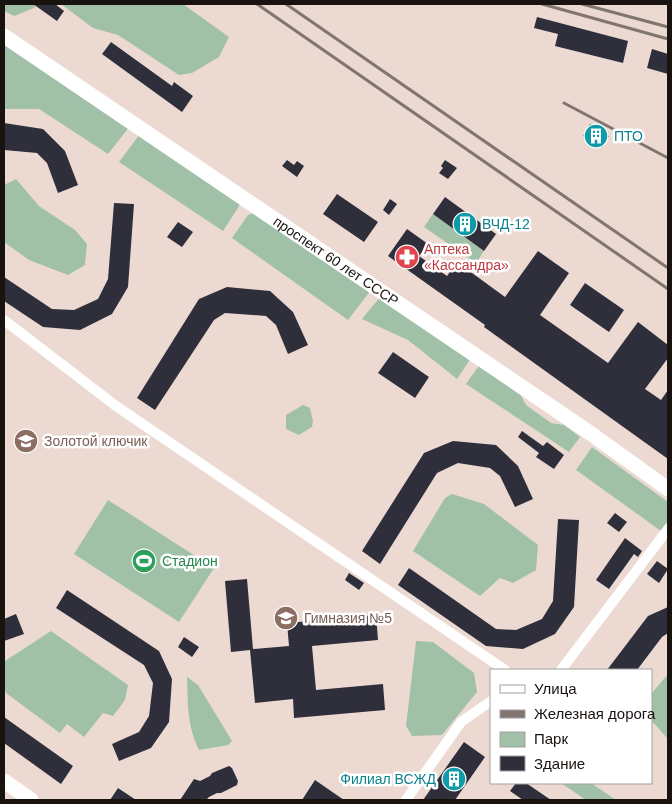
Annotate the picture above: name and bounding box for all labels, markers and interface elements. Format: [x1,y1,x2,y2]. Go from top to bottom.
building icon: ПТО [583,123,609,149]
place label: ПТО [614,128,643,144]
building icon: ВЧД-12 [452,211,478,237]
street label: проспект 60 лет СССР [271,213,401,309]
place label: ВЧД-12 [482,216,530,232]
place label: Аптека «Кассандра» [424,241,509,273]
pharmacy icon: Аптека «Кассандра» [394,244,420,270]
school or university icon: Золотой ключик [13,428,39,454]
place label: Золотой ключик [44,433,148,449]
sports icon: Стадион [131,548,157,574]
place label: Стадион [162,553,218,569]
school or university icon: Гимназия №5 [273,605,299,631]
place label: Гимназия №5 [304,610,392,626]
legend [490,669,652,784]
text: Улица [534,680,577,697]
text: Железная дорога [534,705,656,722]
text: Парк [534,730,568,747]
text: Здание [534,755,585,772]
building icon: Филиал ВСЖД [441,766,467,792]
place label: Филиал ВСЖД [340,771,437,787]

